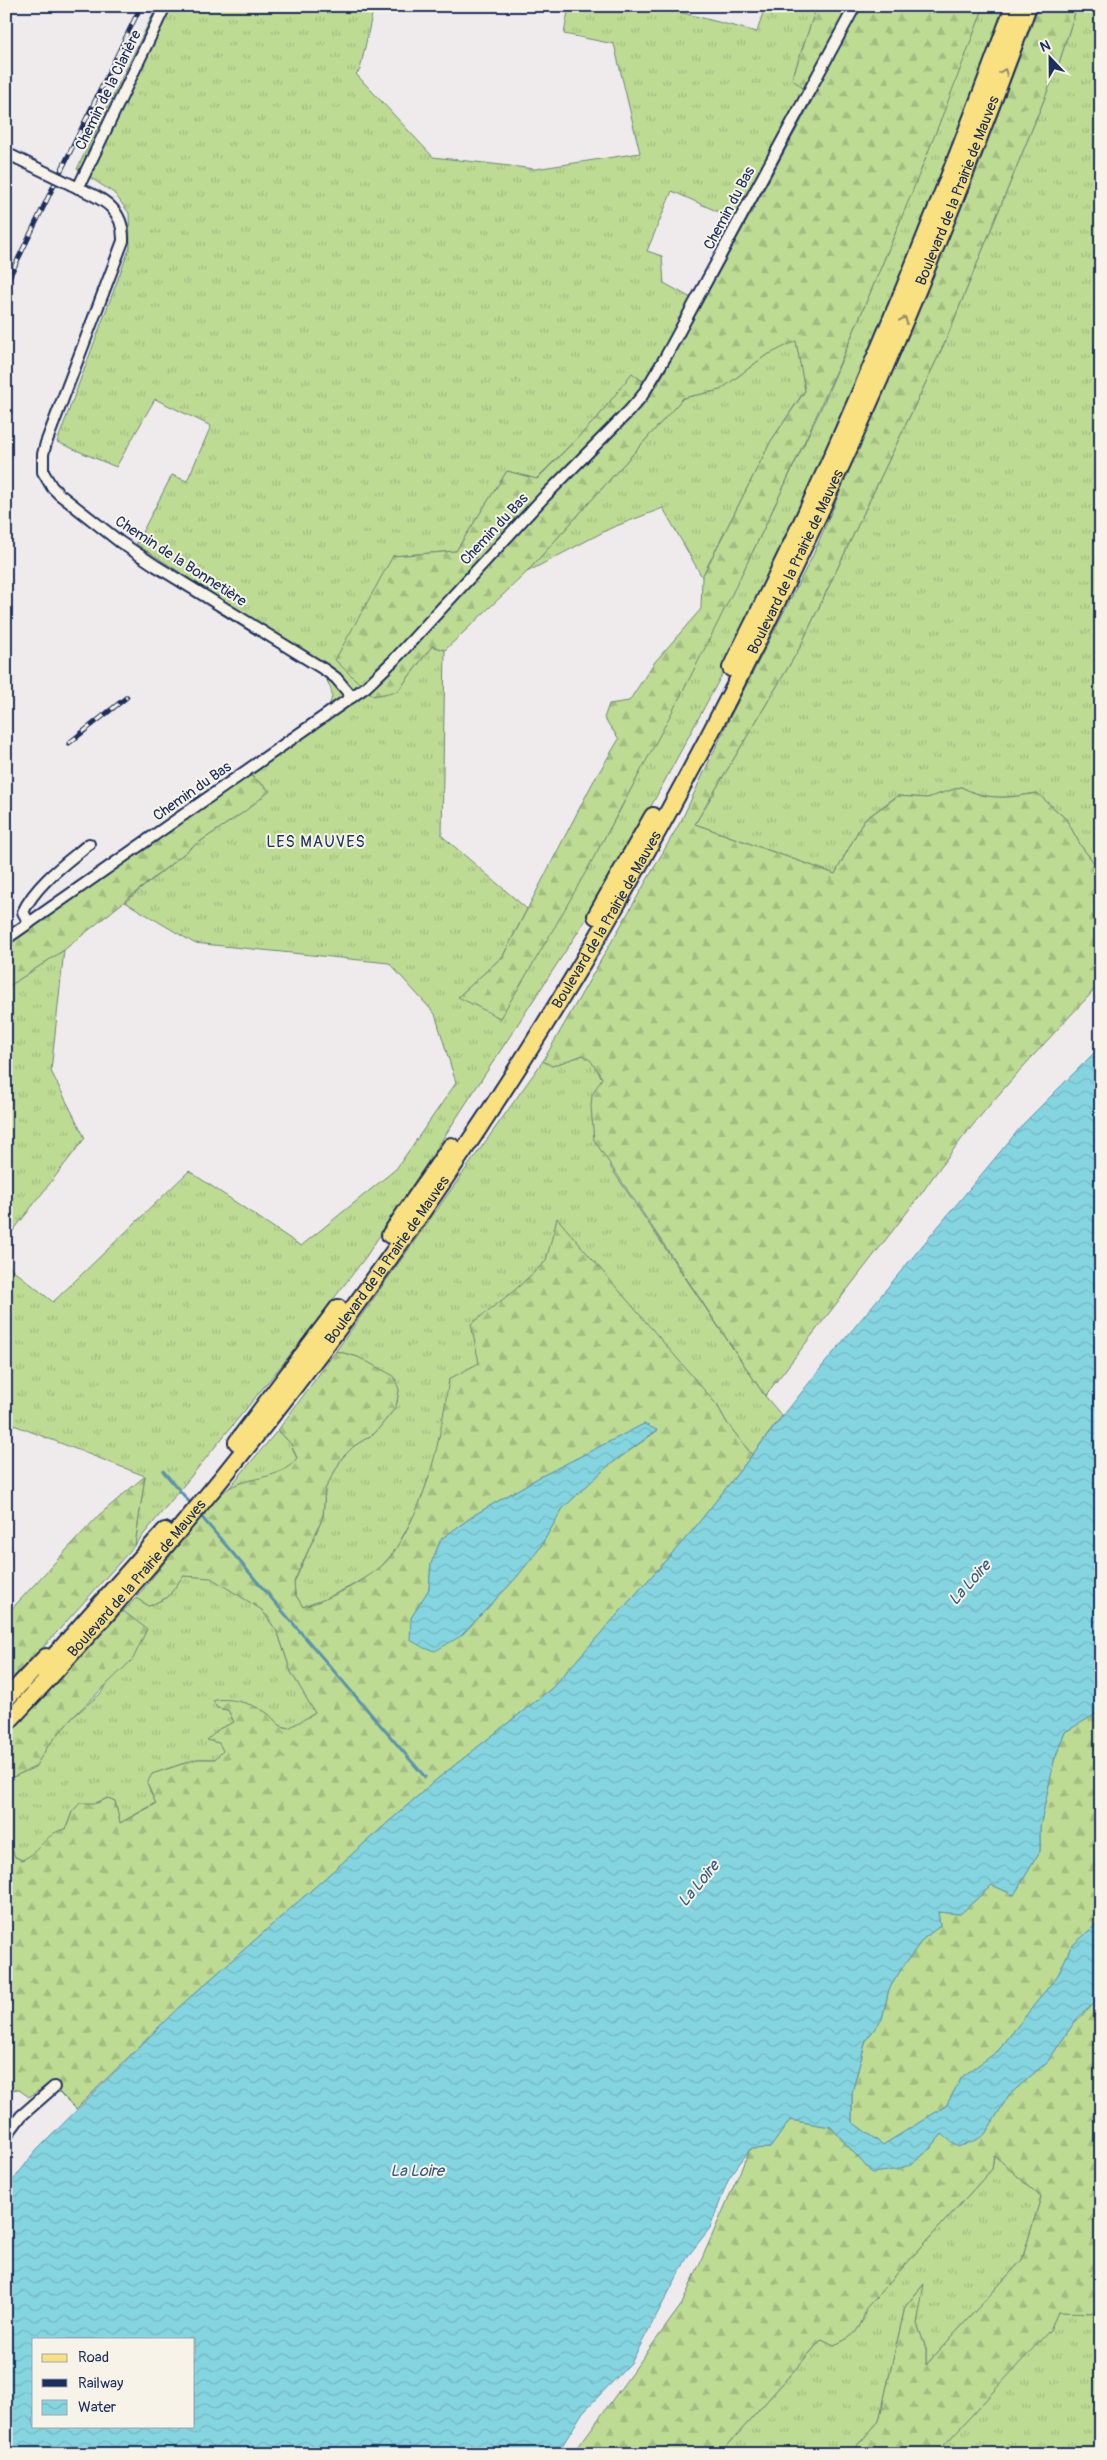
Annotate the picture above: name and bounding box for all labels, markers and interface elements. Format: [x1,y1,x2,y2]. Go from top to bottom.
street label: Chemin de la Clarière [71,26,146,153]
north arrow [1024,32,1074,82]
text: N [1038,37,1053,56]
one-way arrow [998,68,1008,77]
street label: Boulevard de la Prairie de Mauves [912,93,1004,288]
street label: Chemin du Bas [700,163,759,253]
one-way arrow [898,316,909,325]
street label: Boulevard de la Prairie de Mauves [744,466,848,657]
street label: Chemin du Bas [456,489,533,569]
street label: Chemin de la Bonnetière [111,512,251,611]
street label: Chemin du Bas [149,757,235,825]
street label: Boulevard de la Prairie de Mauves [548,828,666,1012]
district label: LES MAUVES [266,832,366,852]
street label: Boulevard de la Prairie de Mauves [321,1172,454,1348]
street label: Boulevard de la Prairie de Mauves [64,1495,211,1661]
water label: La Loire [944,1554,997,1609]
water label: La Loire [674,1855,725,1911]
water label: La Loire [390,2161,446,2181]
legend [32,2338,195,2428]
text: Road [78,2348,109,2367]
text: Railway [78,2374,124,2393]
text: Water [78,2398,117,2417]

